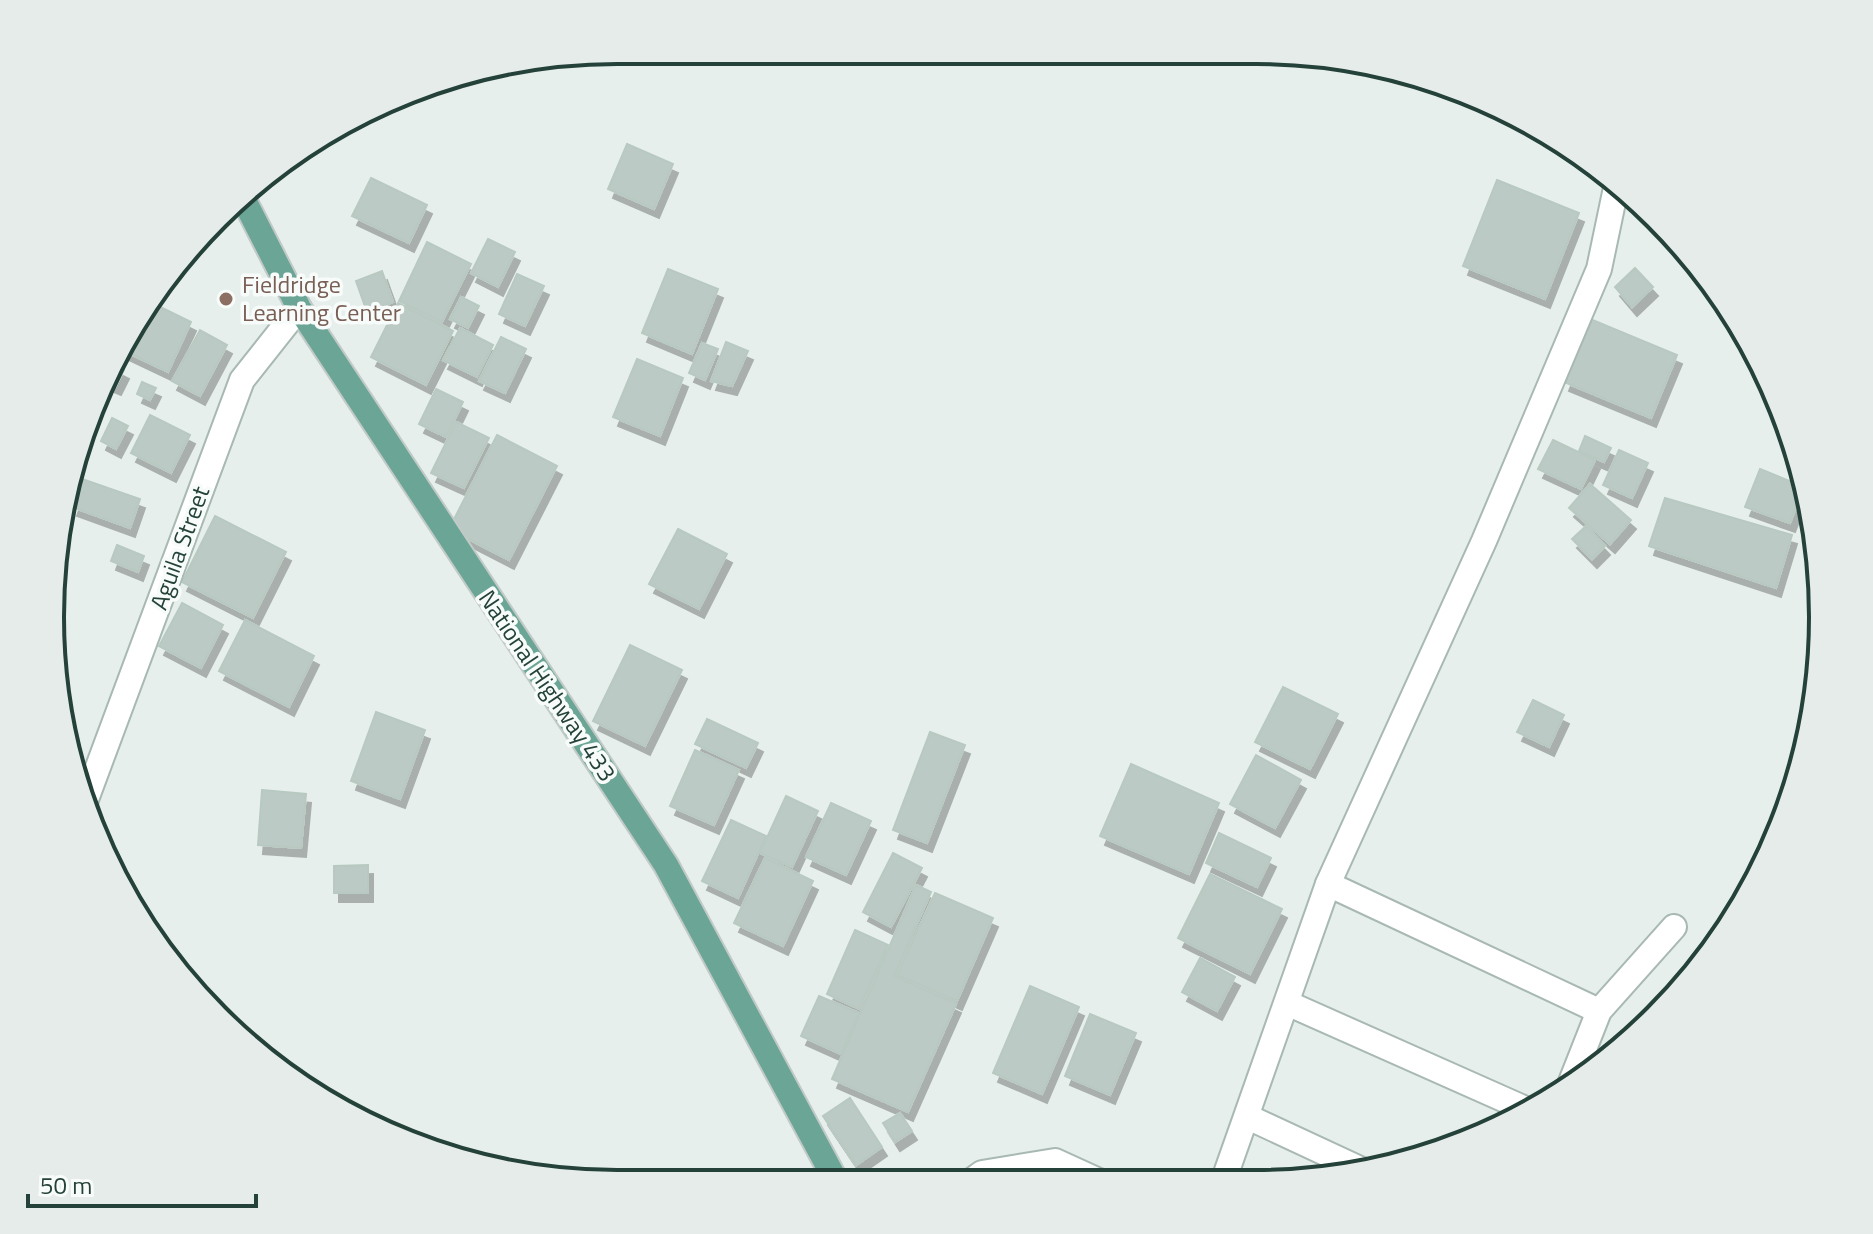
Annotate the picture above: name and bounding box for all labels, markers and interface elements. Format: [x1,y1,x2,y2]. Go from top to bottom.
place label: Fieldridge Learning Center [242,266,401,330]
marker: Fieldridge Learning Center [217,290,235,308]
street label: Aguila Street [140,480,218,614]
street label: National Highway 433 [470,582,625,788]
scale bar [28,1158,256,1208]
text: 50 m [40,1167,92,1203]

